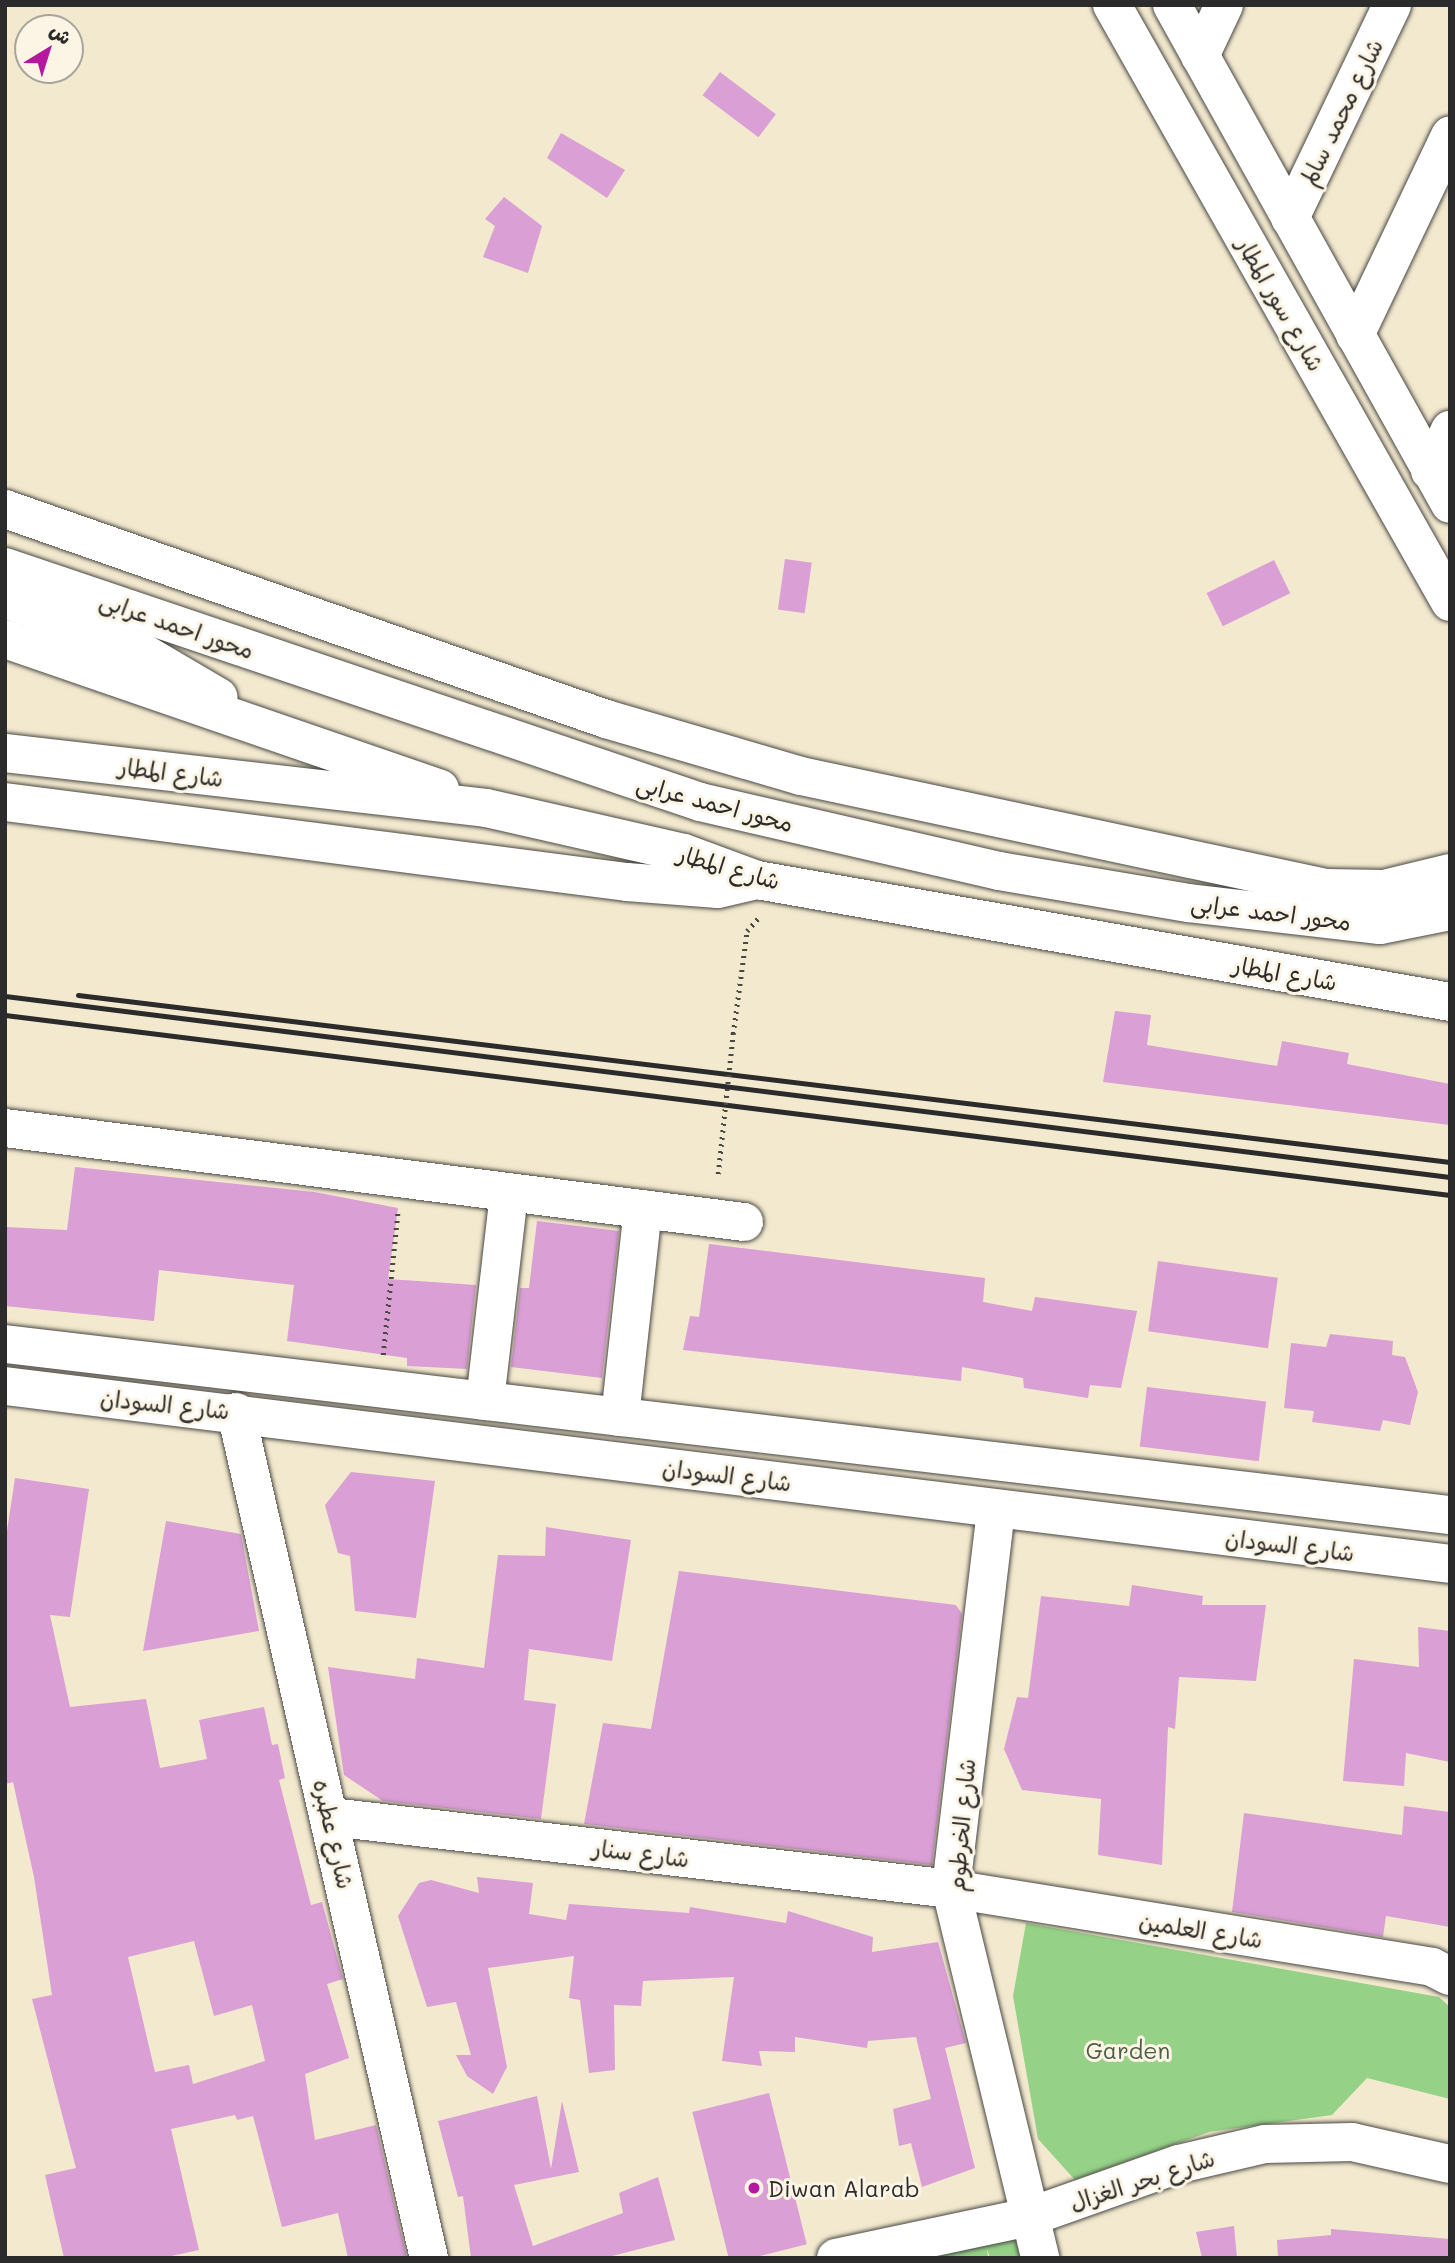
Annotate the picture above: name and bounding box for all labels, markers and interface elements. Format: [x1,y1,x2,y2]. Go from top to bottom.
north arrow [14,14,84,84]
text: ش [45,17,77,50]
street label: شارع محمد سالم [1294,34,1388,190]
street label: شارع سور المطار [1232,232,1330,376]
street label: محور احمد عرابى [96,586,258,664]
street label: شارع المطار [117,752,225,792]
street label: محور احمد عرابى [634,769,796,837]
street label: شارع المطار [675,839,783,895]
street label: محور احمد عرابى [1189,888,1353,936]
street label: شارع المطار [1231,950,1339,996]
street label: شارع السودان [99,1383,231,1425]
street label: شارع السودان [661,1453,793,1497]
street label: شارع السودان [1224,1523,1356,1567]
street label: شارع الخرطوم [941,1757,981,1893]
street label: شارع عطبره [308,1777,360,1891]
street label: شارع سنار [591,1833,691,1873]
street label: شارع العلمين [1137,1907,1265,1953]
park label: Garden [1086,2036,1170,2064]
street label: شارع بحر الغزال [1066,2144,1218,2216]
place label: Diwan Alarab [768,2174,920,2202]
marker: Diwan Alarab [746,2180,762,2196]

